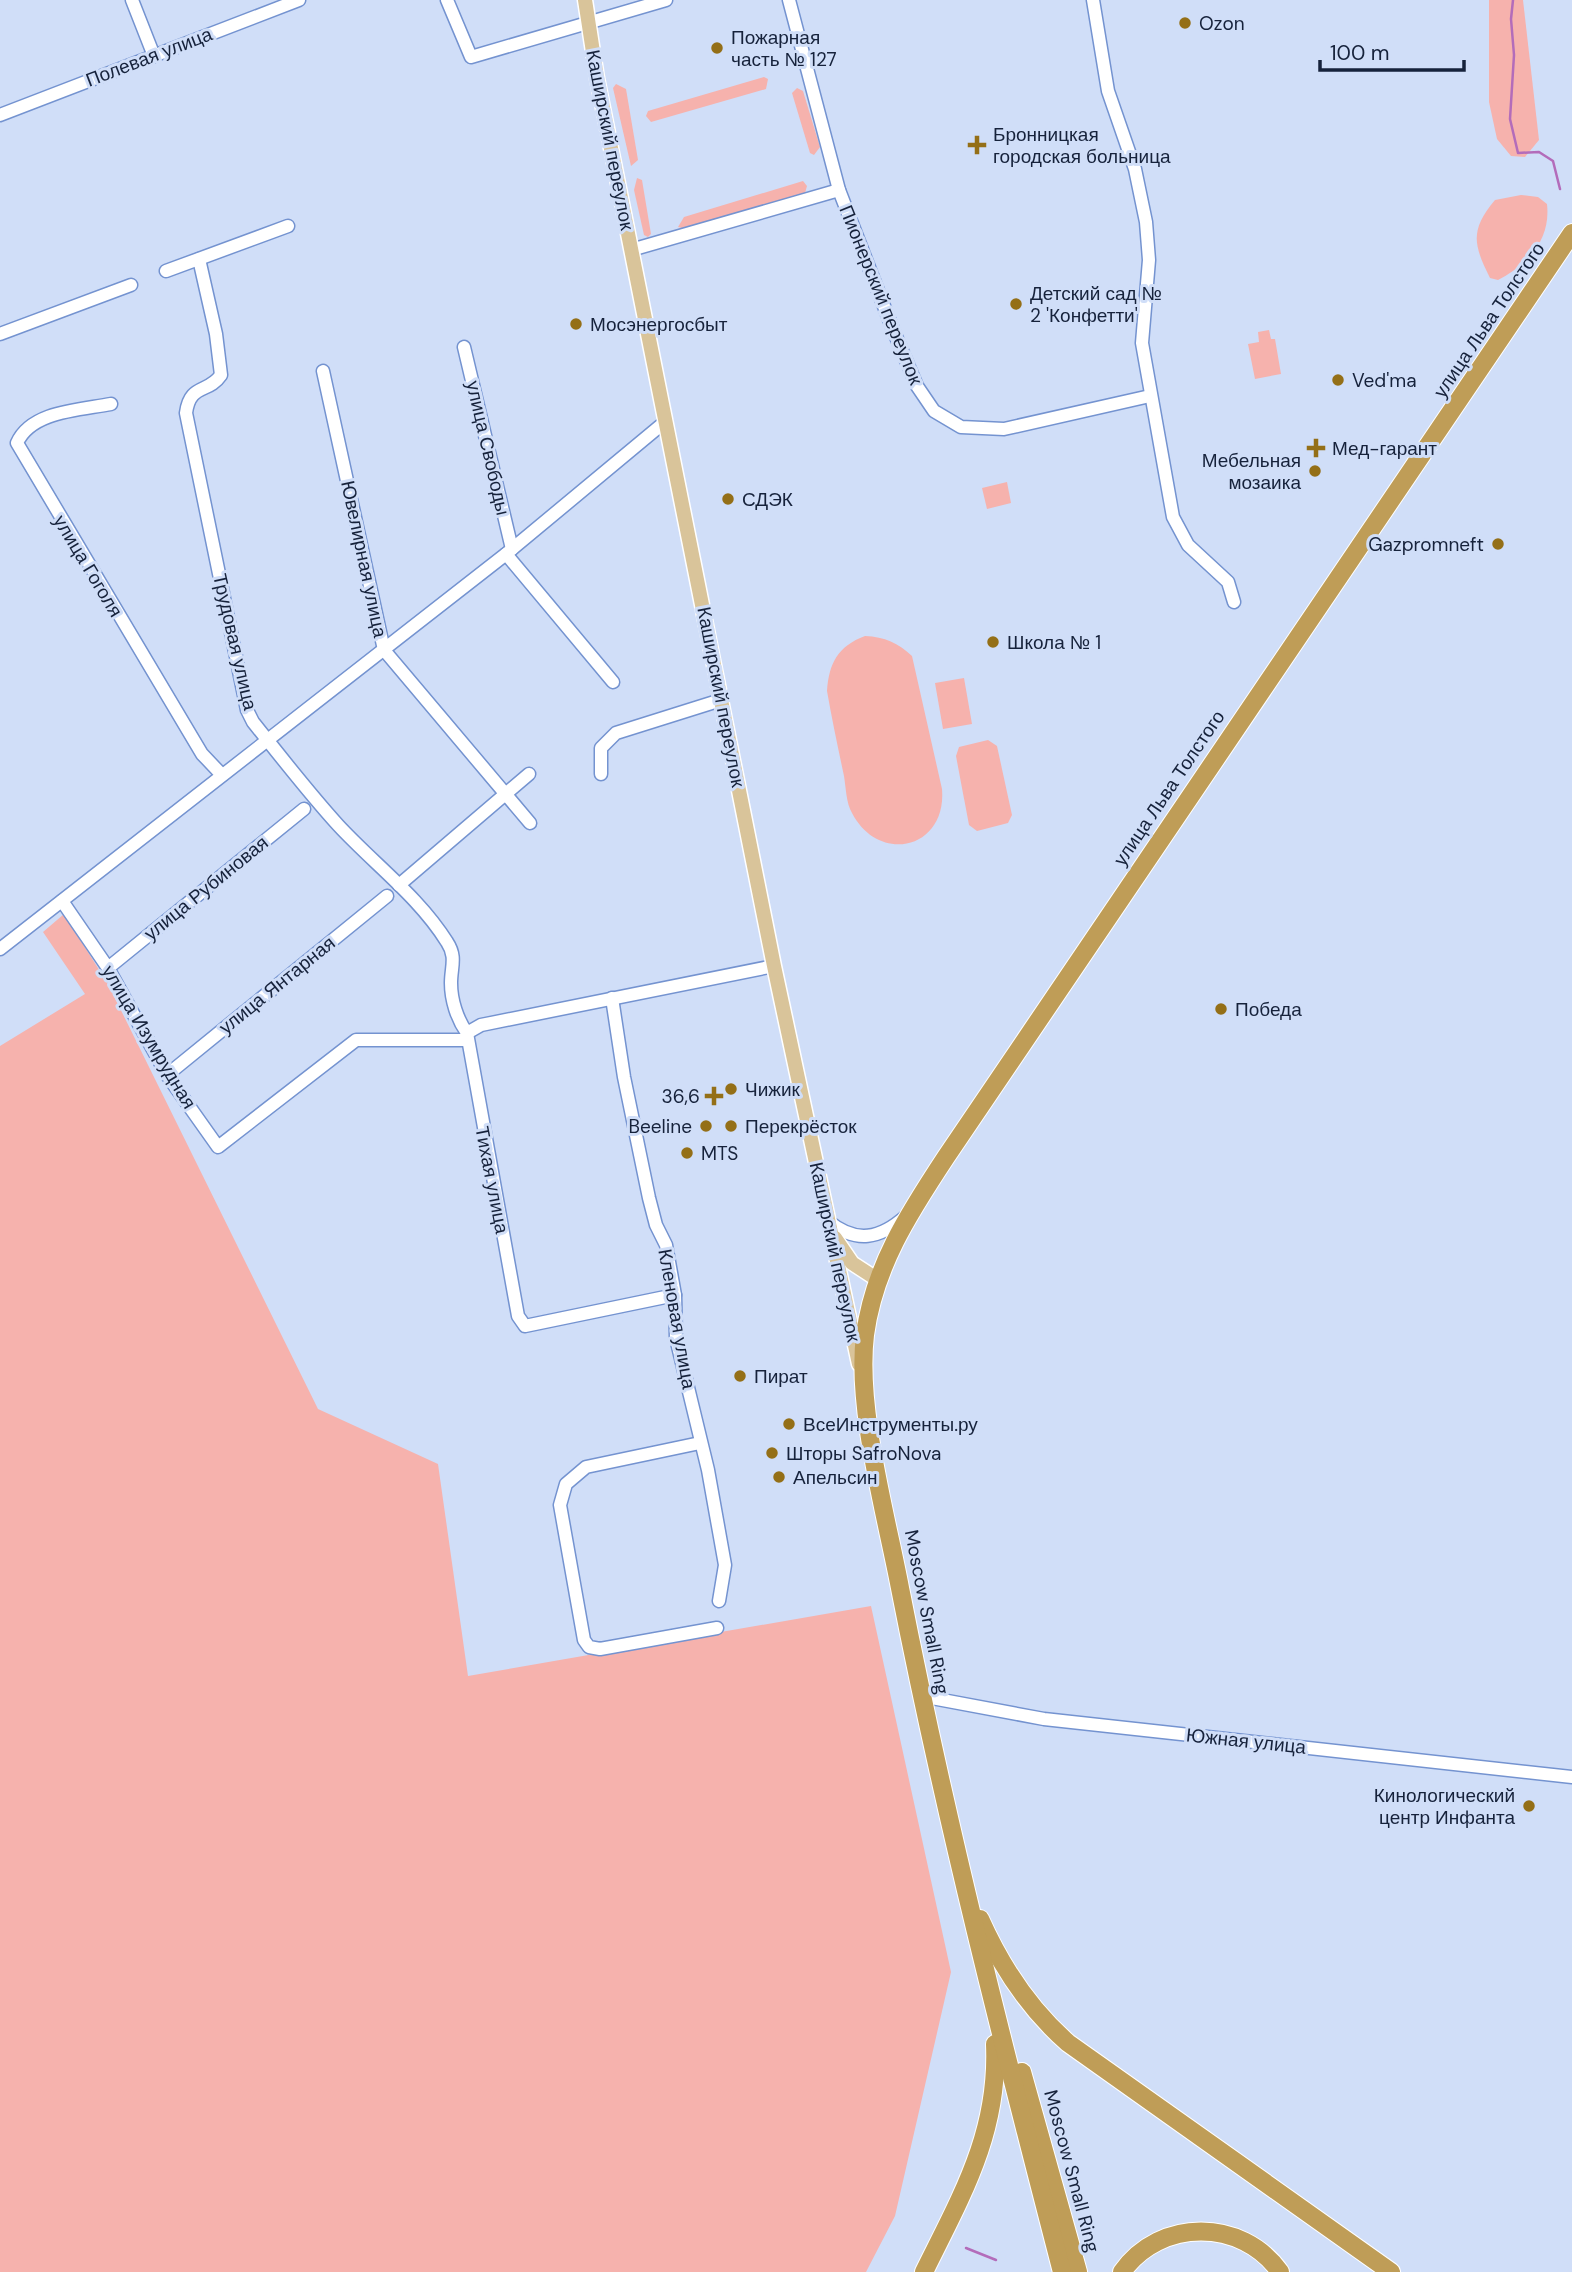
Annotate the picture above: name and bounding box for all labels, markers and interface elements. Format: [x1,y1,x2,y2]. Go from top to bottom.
place label: Ozon [1199,11,1245,36]
marker: Ozon [1177,15,1193,31]
street label: Полевая улица [82,21,216,93]
place label: Пожарная часть № 127 [731,25,837,72]
scale bar [1320,28,1464,72]
text: 100 m [1330,39,1390,67]
marker: Пожарная часть № 127 [709,40,725,56]
street label: Каширский переулок [580,48,640,233]
place label: Бронницкая городская больница [993,122,1171,169]
marker: Бронницкая городская больница [967,135,987,155]
street label: Пионерский переулок [834,201,929,389]
street label: улица Льва Толстого [1428,238,1550,402]
place label: Детский сад № 2 'Конфетти' [1030,281,1162,328]
marker: Детский сад № 2 'Конфетти' [1008,296,1024,312]
place label: Мосэнергосбыт [590,312,728,337]
marker: Мосэнергосбыт [568,316,584,332]
place label: Ved'ma [1352,368,1416,393]
marker: Ved'ma [1330,372,1346,388]
street label: улица Свободы [460,378,516,518]
place label: Мед-гарант [1332,436,1437,461]
marker: Мед-гарант [1306,438,1326,458]
place label: Мебельная мозаика [1202,448,1301,495]
marker: Мебельная мозаика [1307,463,1323,479]
street label: Ювелирная улица [335,478,393,640]
place label: СДЭК [742,487,793,512]
marker: СДЭК [720,491,736,507]
street label: улица Гоголя [48,510,128,622]
place label: Gazpromneft [1368,532,1484,557]
marker: Gazpromneft [1490,536,1506,552]
street label: Трудовая улица [207,571,263,713]
street label: Каширский переулок [691,605,751,790]
place label: Школа № 1 [1007,630,1101,655]
marker: Школа № 1 [985,634,1001,650]
street label: улица Льва Толстого [1108,706,1230,870]
street label: улица Рубиновая [139,830,273,946]
street label: улица Янтарная [214,930,340,1040]
street label: улица Изумрудная [96,961,202,1113]
place label: Победа [1235,997,1302,1022]
marker: Победа [1213,1001,1229,1017]
place label: Чижик [745,1077,801,1102]
marker: Чижик [723,1081,739,1097]
place label: 36,6 [661,1084,700,1109]
marker: 36,6 [706,1088,722,1104]
place label: Beeline [628,1114,692,1139]
place label: Перекрёсток [745,1114,857,1139]
marker: Beeline [698,1118,714,1134]
marker: Перекрёсток [723,1118,739,1134]
street label: Тихая улица [469,1124,515,1236]
place label: MTS [701,1141,738,1166]
marker: MTS [679,1145,695,1161]
street label: Каширский переулок [804,1160,866,1345]
street label: Кленовая улица [652,1247,702,1391]
place label: Пират [754,1364,808,1389]
marker: Пират [732,1368,748,1384]
place label: ВсеИнструменты.ру [803,1412,978,1437]
marker: ВсеИнструменты.ру [781,1416,797,1432]
place label: Шторы SafroNova [786,1441,941,1466]
marker: Шторы SafroNova [764,1445,780,1461]
place label: Апельсин [793,1465,878,1490]
marker: Апельсин [771,1469,787,1485]
street label: Moscow Small Ring [899,1528,955,1697]
street label: Южная улица [1185,1722,1308,1760]
place label: Кинологический центр Инфанта [1374,1783,1515,1830]
marker: Кинологический центр Инфанта [1521,1798,1537,1814]
street label: Moscow Small Ring [1038,2087,1106,2255]

